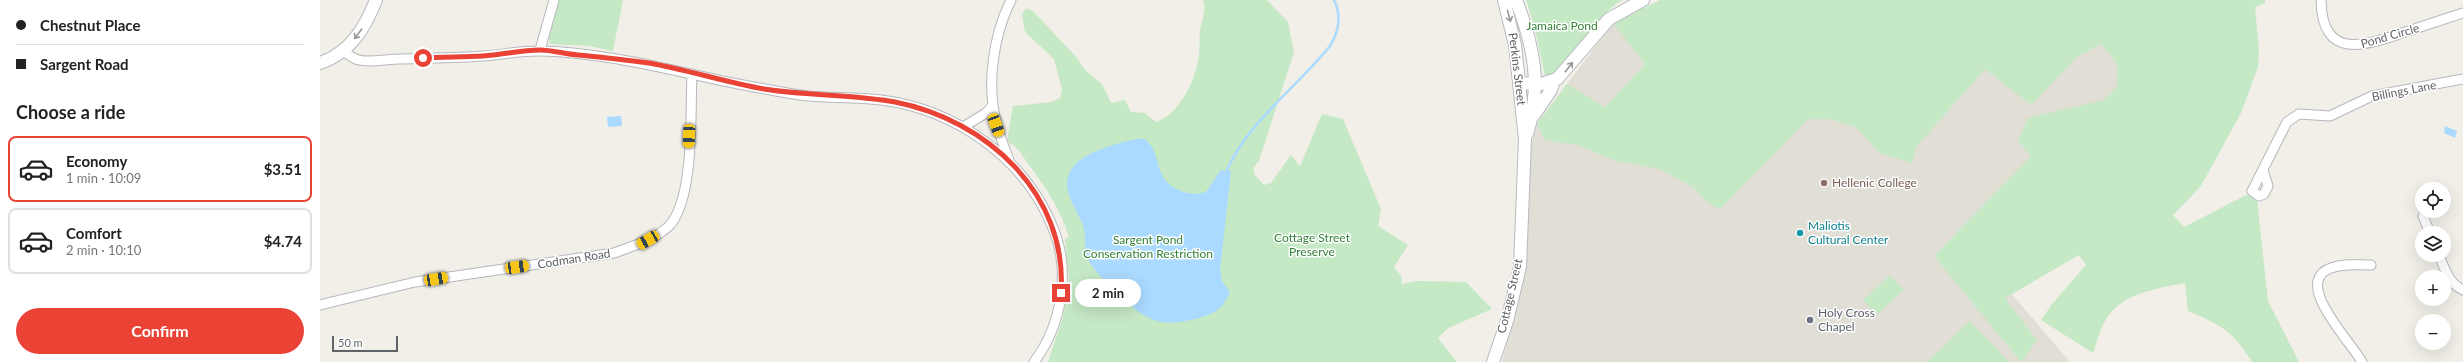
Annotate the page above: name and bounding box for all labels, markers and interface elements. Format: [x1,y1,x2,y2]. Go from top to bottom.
one-way arrow [1506,9,1513,22]
text: Chestnut Place [40,16,140,34]
park label: Jamaica Pond [1526,18,1598,33]
street label: Pond Circle [2359,20,2421,51]
one-way arrow [354,29,363,40]
street label: Perkins Street [1506,32,1529,107]
route start [414,49,432,67]
text: Sargent Road [40,55,129,73]
one-way arrow [1565,61,1574,72]
street label: Billings Lane [2370,77,2437,104]
text: Choose a ride [16,101,125,123]
car [986,112,1006,138]
car [683,124,695,148]
icon: car [18,151,54,187]
text: Economy [66,152,127,170]
text: $3.51 [264,160,302,178]
text: 1 min · 10:09 [66,170,141,186]
place label: Hellenic College [1832,175,1917,190]
marker: Hellenic College [1819,178,1829,188]
map controls [2415,182,2451,350]
button: locate [2415,182,2451,218]
place label: Maliotis Cultural Center [1808,218,1889,247]
icon: car [18,223,54,259]
text: Comfort [66,224,122,242]
button: layers [2415,226,2451,262]
marker: Maliotis Cultural Center [1795,228,1805,238]
car [635,229,661,251]
park label: Cottage Street Preserve [1274,230,1351,259]
text: $4.74 [264,232,302,250]
park label: Sargent Pond Conservation Restriction [1083,232,1213,261]
text: 2 min · 10:10 [66,242,141,258]
street label: Codman Road [536,245,611,272]
street label: Cottage Street [1494,257,1526,335]
car [504,259,530,275]
button: + [2415,270,2451,306]
car [423,271,449,287]
callout: 2 min [1075,279,1141,307]
route end [1052,284,1070,302]
text: 2 min [1092,285,1124,301]
place label: Holy Cross Chapel [1818,305,1875,334]
button: Confirm [16,308,304,354]
button: − [2415,314,2451,350]
marker: Holy Cross Chapel [1805,315,1815,325]
scale bar [332,334,398,353]
text: 50 m [338,336,363,349]

